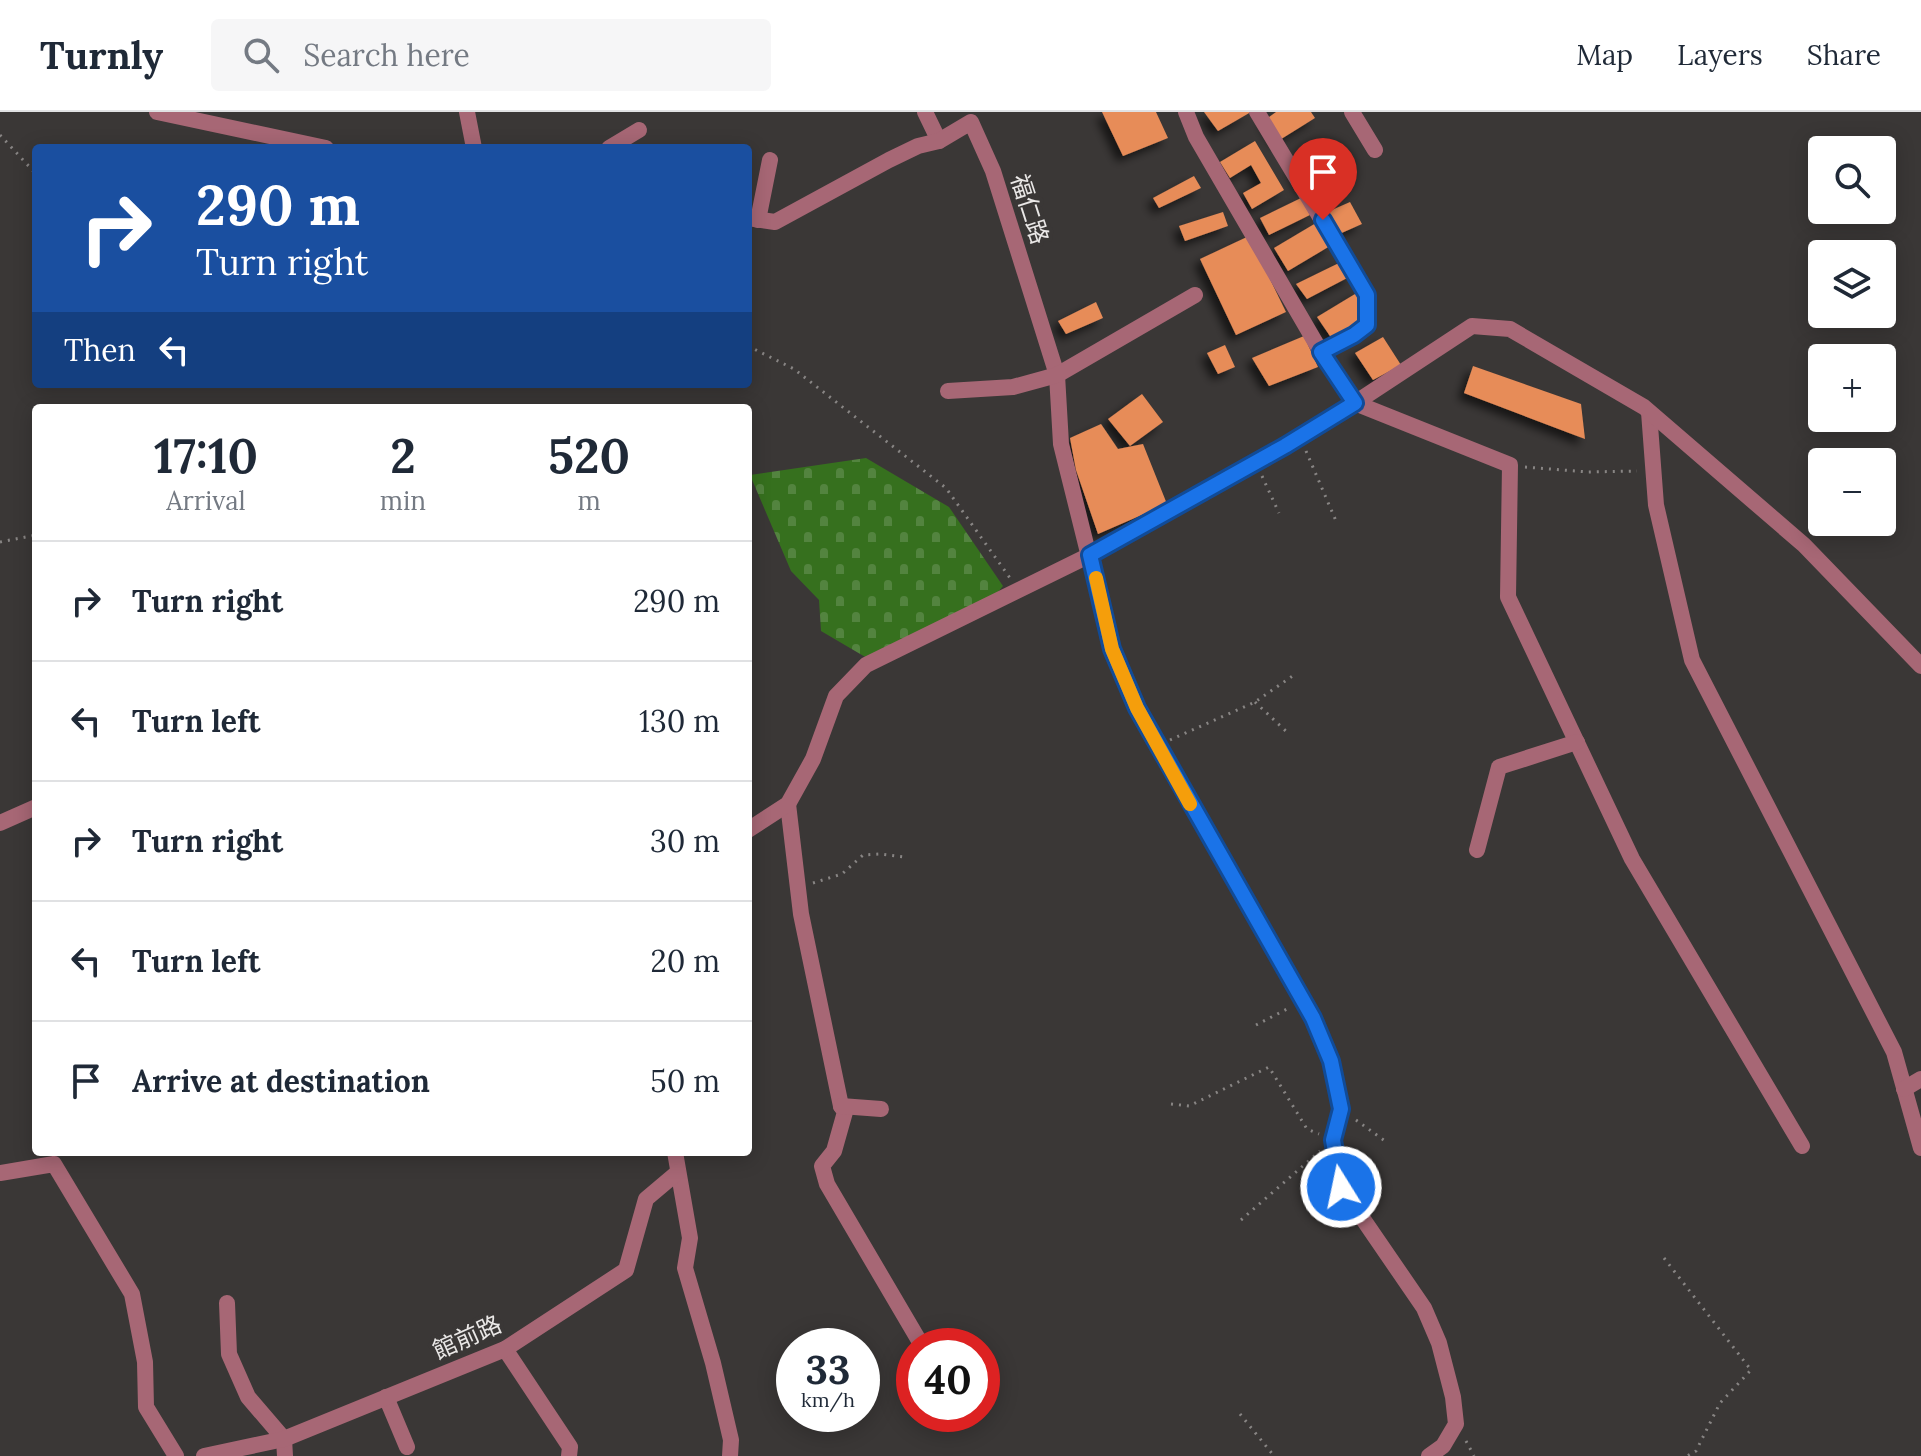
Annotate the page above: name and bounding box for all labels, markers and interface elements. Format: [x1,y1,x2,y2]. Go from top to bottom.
search box [211,19,771,91]
text: Turnly [40,31,163,79]
icon: search [239,33,283,77]
text: Search here [303,36,470,74]
text: Map [1576,37,1633,73]
text: Layers [1677,37,1763,73]
text: Share [1807,37,1881,73]
map controls [1808,136,1896,536]
button: search [1808,136,1896,224]
pin [1289,138,1357,220]
icon: arrive [1301,150,1345,194]
text: 290 m [196,169,360,240]
street label: 福仁路 [1004,170,1056,248]
icon: right [64,176,168,280]
text: Turn right [196,239,369,285]
button: layers [1808,240,1896,328]
icon: left [152,328,196,372]
text: Then [64,331,136,369]
button: + [1808,344,1896,432]
text: 17:10 [154,425,258,486]
text: 2 [390,425,416,486]
text: 520 [548,425,630,486]
button: − [1808,448,1896,536]
text: Arrival [166,484,246,517]
text: min [380,484,426,517]
text: m [577,484,601,517]
icon: right [64,579,108,623]
text: Turn right [132,582,283,620]
text: 290 m [633,582,720,620]
icon: left [64,699,108,743]
text: Turn left [132,702,260,740]
text: 130 m [639,702,720,740]
icon: right [64,819,108,863]
text: Turn right [132,822,283,860]
text: 30 m [650,822,720,860]
icon: left [64,939,108,983]
text: Turn left [132,942,260,980]
text: 20 m [651,942,720,980]
icon: arrive [64,1059,108,1103]
text: Arrive at destination [132,1062,430,1100]
text: 50 m [650,1062,720,1100]
position arrow [1299,1145,1383,1229]
street label: 館前路 [428,1308,506,1366]
speed limit sign: 40 [896,1328,1000,1432]
text: 33 [806,1344,850,1395]
text: km/h [801,1387,855,1412]

